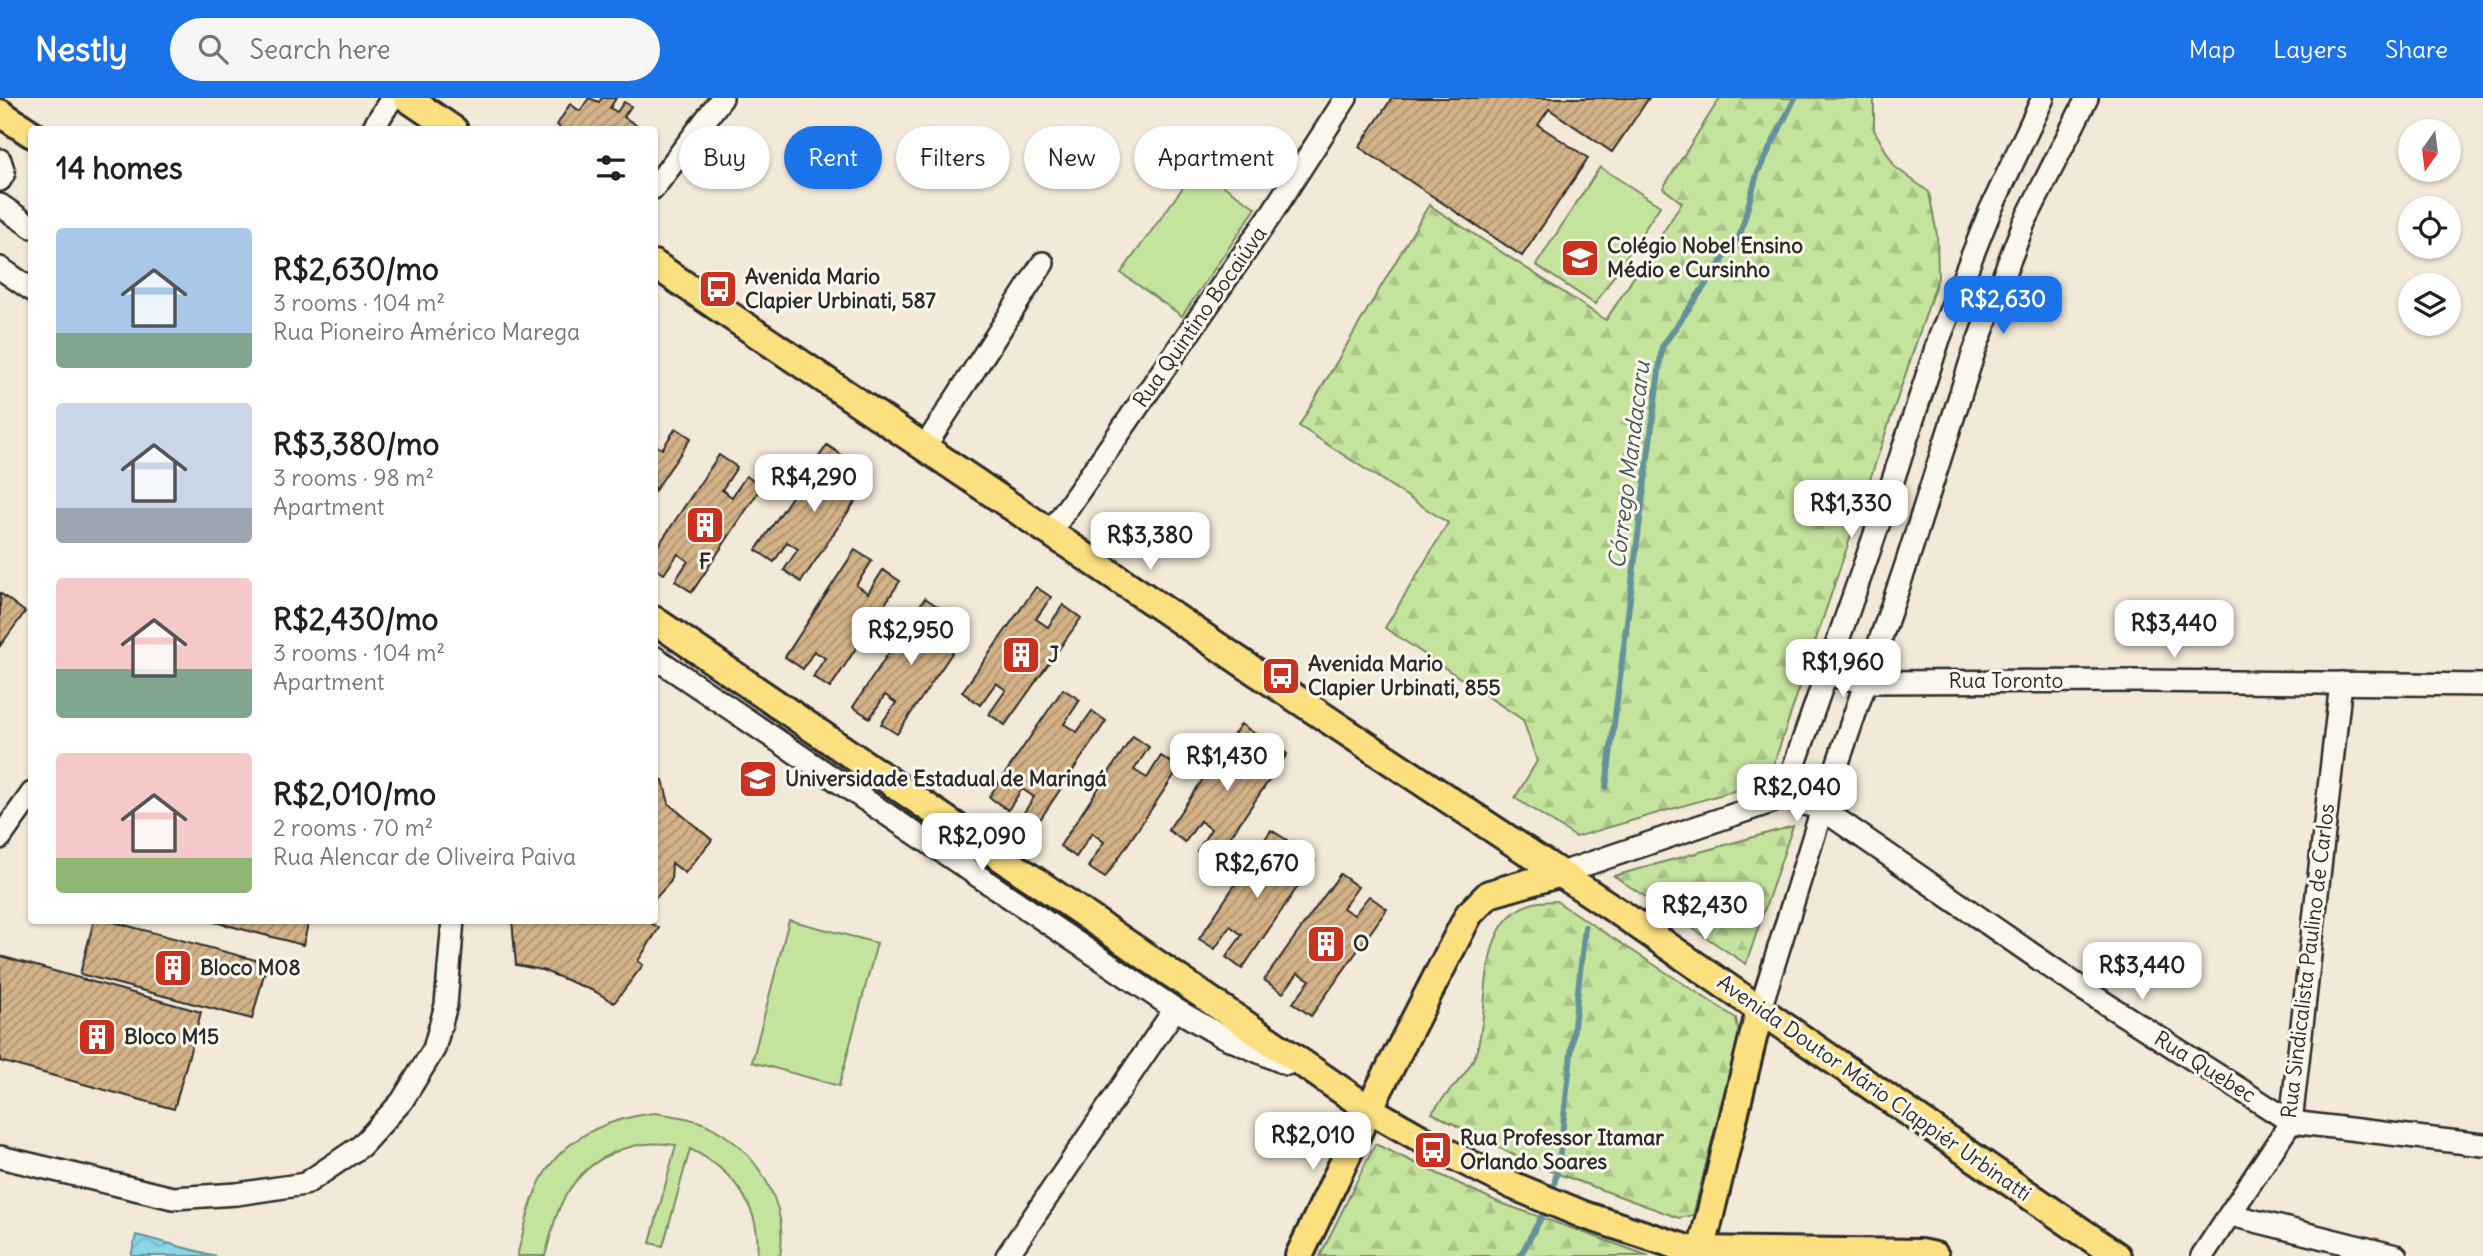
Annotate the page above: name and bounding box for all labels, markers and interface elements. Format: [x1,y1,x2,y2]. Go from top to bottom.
search box [170,18,660,81]
text: Nestly [35,28,128,70]
icon: search [194,30,232,68]
text: Search here [250,33,391,66]
text: Map [2189,34,2235,64]
text: Layers [2273,34,2347,64]
text: Share [2385,34,2448,64]
north arrow [2398,119,2460,182]
map controls [2398,119,2461,336]
chip: Buy [679,126,770,189]
chip: Rent [784,126,882,189]
chip: Filters [896,126,1010,189]
chip: New [1024,126,1120,189]
chip: Apartment [1134,126,1298,189]
text: 14 homes [56,149,183,187]
icon: filters [592,149,630,187]
button: locate [2398,196,2461,259]
street label: Rua Quintino Bocaiúva [1127,221,1272,413]
place label: Colégio Nobel Ensino Médio e Cursinho [1607,232,1803,283]
school or university icon: Colégio Nobel Ensino Médio e Cursinho [1559,237,1601,279]
text: R$2,630/mo [273,250,439,288]
icon: home [112,256,196,340]
place label: Avenida Mario Clapier Urbinati, 587 [745,263,937,314]
bus stop icon: Avenida Mario Clapier Urbinati, 587 [697,268,739,310]
button: layers [2398,273,2461,336]
pin: R$2,630 [1938,276,2068,336]
text: R$2,630 [1960,284,2046,313]
text: 3 rooms · 104 m² [273,288,445,317]
text: Rua Pioneiro Américo Marega [273,317,580,346]
water label: Córrego Mandacaru [1601,358,1656,570]
text: R$3,380/mo [273,425,439,463]
icon: home [112,431,196,515]
pin: R$4,290 [749,454,879,514]
text: R$4,290 [771,462,857,491]
text: 3 rooms · 98 m² [273,463,434,492]
pin: R$1,330 [1786,480,1916,540]
text: R$1,330 [1810,488,1892,517]
text: Apartment [273,492,385,521]
building icon: F [684,504,726,546]
pin: R$3,380 [1085,512,1215,572]
text: R$3,380 [1107,520,1193,549]
place label: F [699,548,711,575]
text: R$2,430/mo [273,600,438,638]
pin: R$3,440 [2109,601,2239,660]
icon: home [112,606,196,690]
pin: R$2,950 [846,608,976,667]
text: R$3,440 [2131,608,2217,637]
text: R$2,950 [868,615,954,644]
building icon: J [1000,634,1042,676]
text: 3 rooms · 104 m² [273,638,445,667]
pin: R$1,960 [1778,640,1908,699]
place label: J [1048,641,1059,668]
text: R$1,960 [1802,647,1884,676]
place label: Avenida Mario Clapier Urbinati, 855 [1308,650,1501,701]
bus stop icon: Avenida Mario Clapier Urbinati, 855 [1260,655,1302,697]
text: Apartment [273,667,385,696]
street label: Rua Toronto [1949,667,2063,694]
pin: R$1,430 [1162,734,1292,793]
text: R$1,430 [1186,741,1268,770]
school or university icon: Universidade Estadual de Maringá [737,758,779,800]
pin: R$2,040 [1732,764,1862,824]
place label: Universidade Estadual de Maringá [785,765,1107,792]
text: R$2,040 [1753,772,1841,801]
text: R$2,010/mo [273,775,436,813]
icon: home [112,781,196,865]
street label: Rua Sindicalista Paulino de Carlos [2275,802,2340,1120]
text: 2 rooms · 70 m² [273,813,433,842]
pin: R$2,090 [917,814,1047,873]
text: R$2,090 [938,821,1026,850]
pin: R$2,670 [1192,840,1322,900]
text: Rua Alencar de Oliveira Paiva [273,842,576,871]
text: R$2,670 [1215,848,1299,877]
pin: R$2,430 [1640,882,1770,942]
text: R$2,430 [1662,890,1748,919]
building icon: O [1305,923,1347,965]
place label: O [1353,930,1369,957]
pin: R$3,440 [2077,942,2207,1002]
building icon: Bloco M08 [152,947,194,989]
text: R$3,440 [2099,950,2185,979]
place label: Bloco M08 [200,954,301,981]
street label: Avenida Doutor Mário Clappiér Urbinatti [1712,968,2037,1207]
building icon: Bloco M15 [76,1016,118,1058]
place label: Bloco M15 [124,1023,219,1050]
street label: Rua Quebec [2149,1025,2261,1109]
pin: R$2,010 [1248,1112,1378,1172]
text: R$2,010 [1271,1120,1355,1149]
place label: Rua Professor Itamar Orlando Soares [1460,1124,1664,1175]
bus stop icon: Rua Professor Itamar Orlando Soares [1412,1129,1454,1171]

